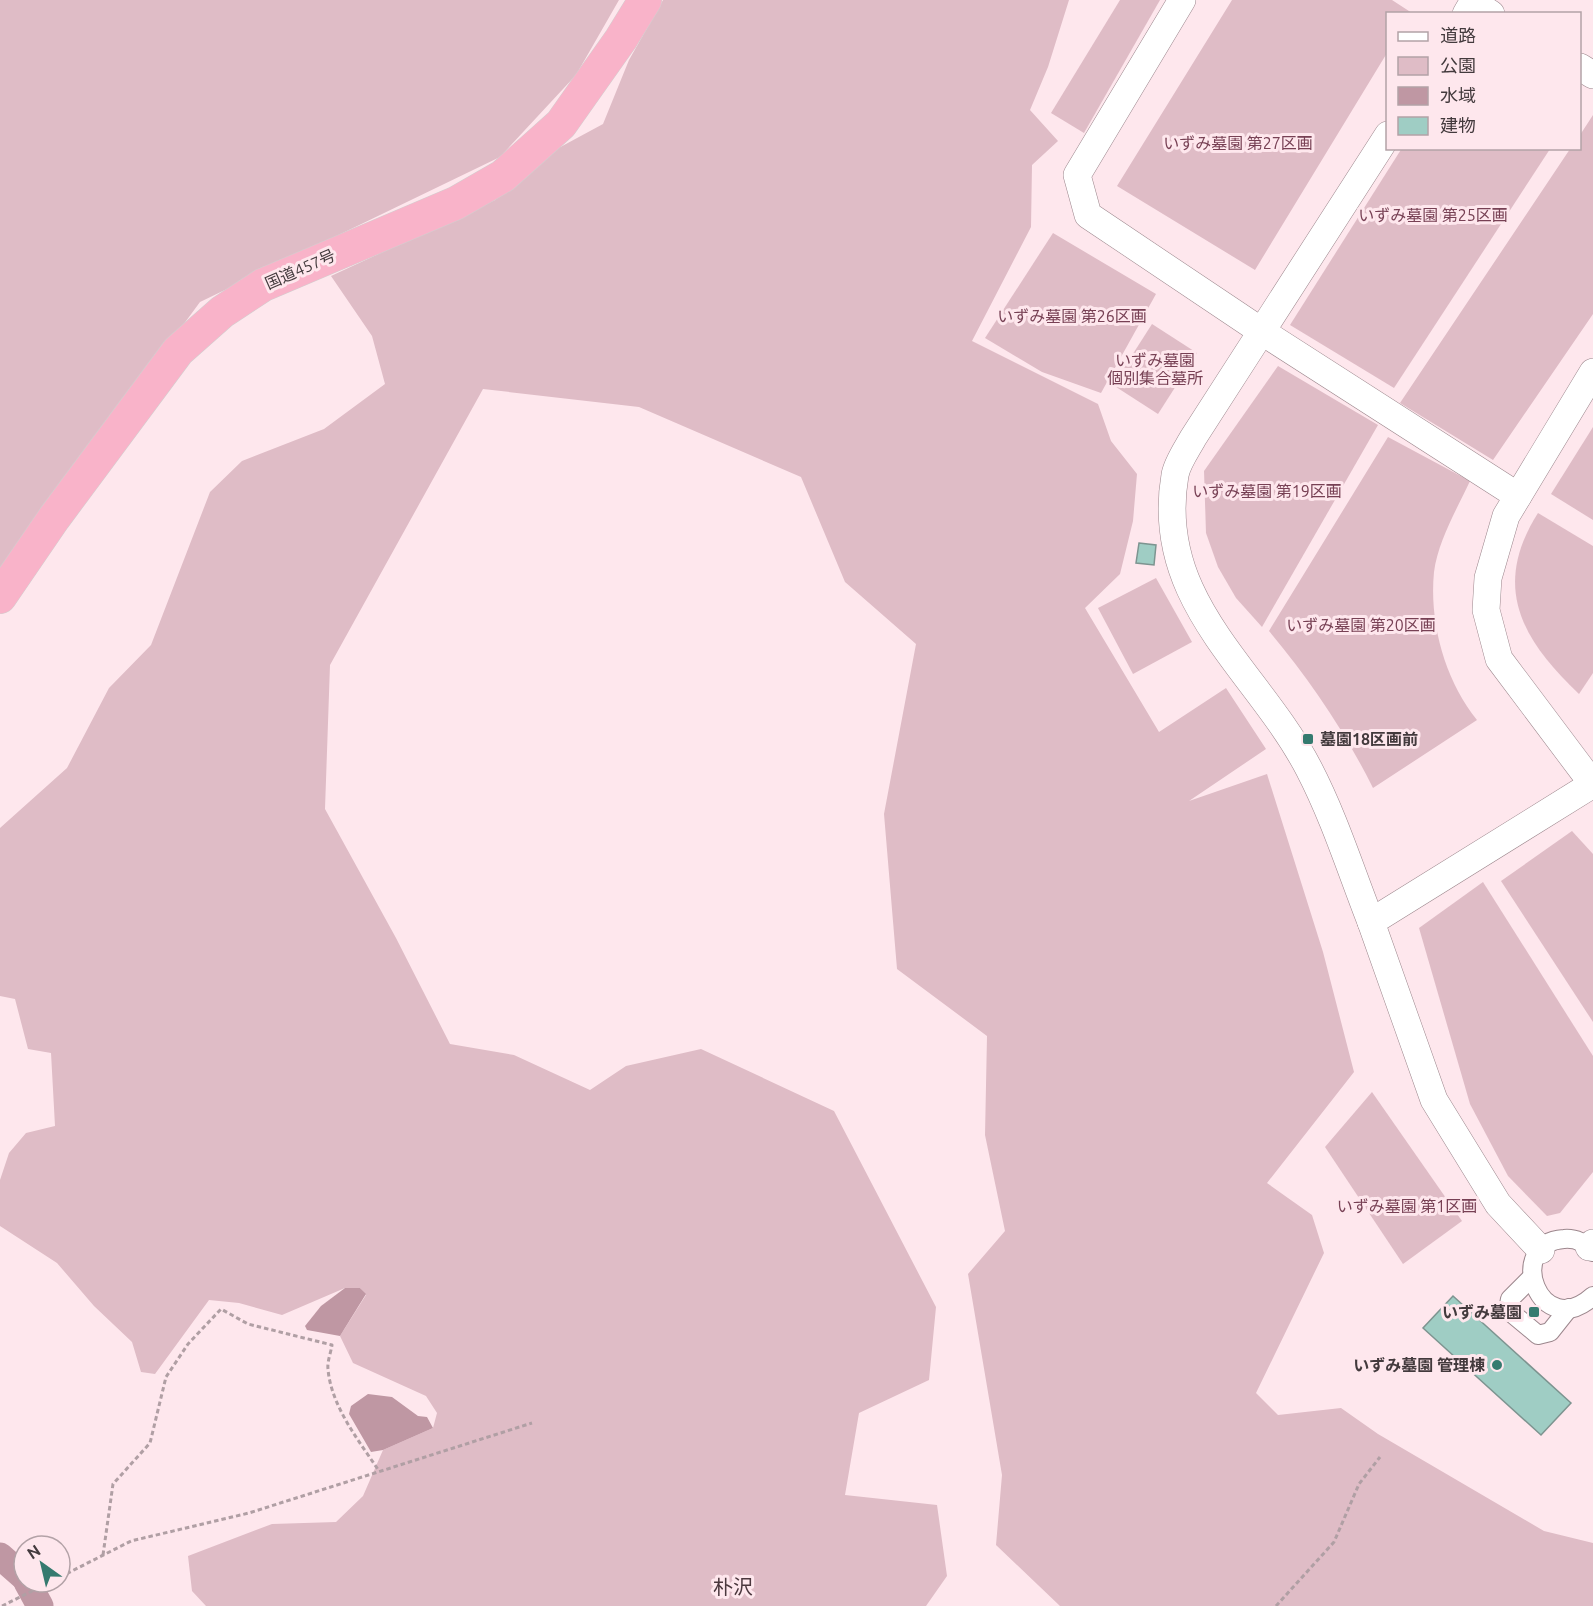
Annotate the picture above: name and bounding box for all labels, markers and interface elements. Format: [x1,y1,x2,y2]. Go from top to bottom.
legend [1386,12,1581,150]
text: 道路 [1440,25,1476,45]
text: 公園 [1440,55,1476,75]
text: 水域 [1440,85,1476,105]
text: 建物 [1440,115,1476,135]
park label: いずみ墓園 第27区画 [1163,134,1313,152]
park label: いずみ墓園 第25区画 [1358,206,1508,224]
street label: 国道457号 [262,246,338,292]
park label: いずみ墓園 第26区画 [997,307,1147,325]
park label: いずみ墓園 個別集合墓所 [1107,351,1203,387]
park label: いずみ墓園 第19区画 [1192,482,1342,500]
park label: いずみ墓園 第20区画 [1286,616,1436,634]
place label: 墓園18区画前 [1320,730,1418,748]
marker: 墓園18区画前 [1301,732,1315,746]
park label: いずみ墓園 第1区画 [1337,1197,1477,1215]
place label: いずみ墓園 [1442,1303,1522,1321]
marker: いずみ墓園 [1527,1305,1541,1319]
place label: いずみ墓園 管理棟 [1353,1356,1485,1374]
marker: いずみ墓園 管理棟 [1490,1358,1504,1372]
north arrow [12,1534,72,1594]
text: N [24,1541,44,1562]
district label: 朴沢 [713,1575,753,1598]

